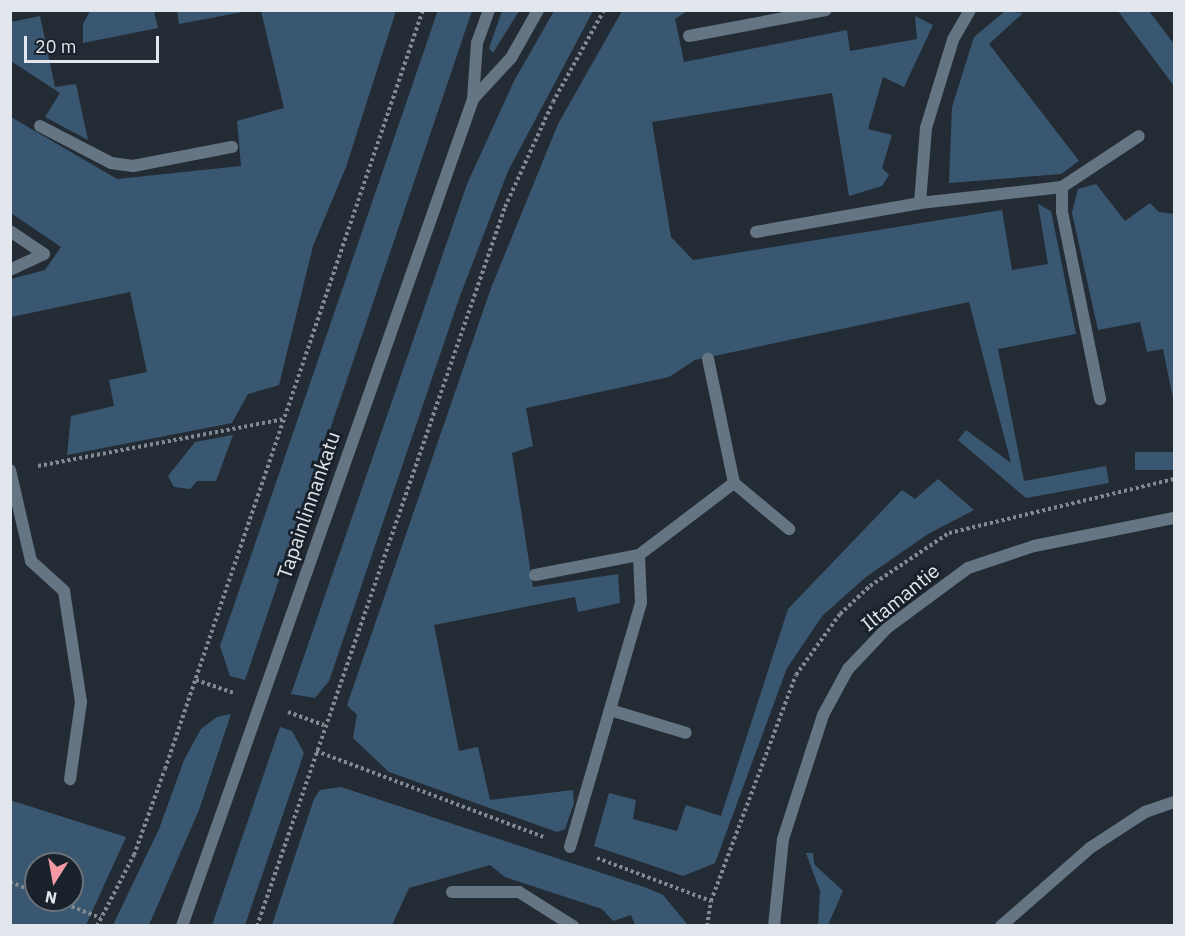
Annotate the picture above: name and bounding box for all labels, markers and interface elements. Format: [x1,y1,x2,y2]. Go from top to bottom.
scale bar [27,24,162,62]
text: 20 m [35,35,77,58]
street label: Tapainlinnankatu [272,428,344,582]
street label: Iltamantie [856,558,944,636]
north arrow [24,852,84,912]
text: N [43,887,59,909]

